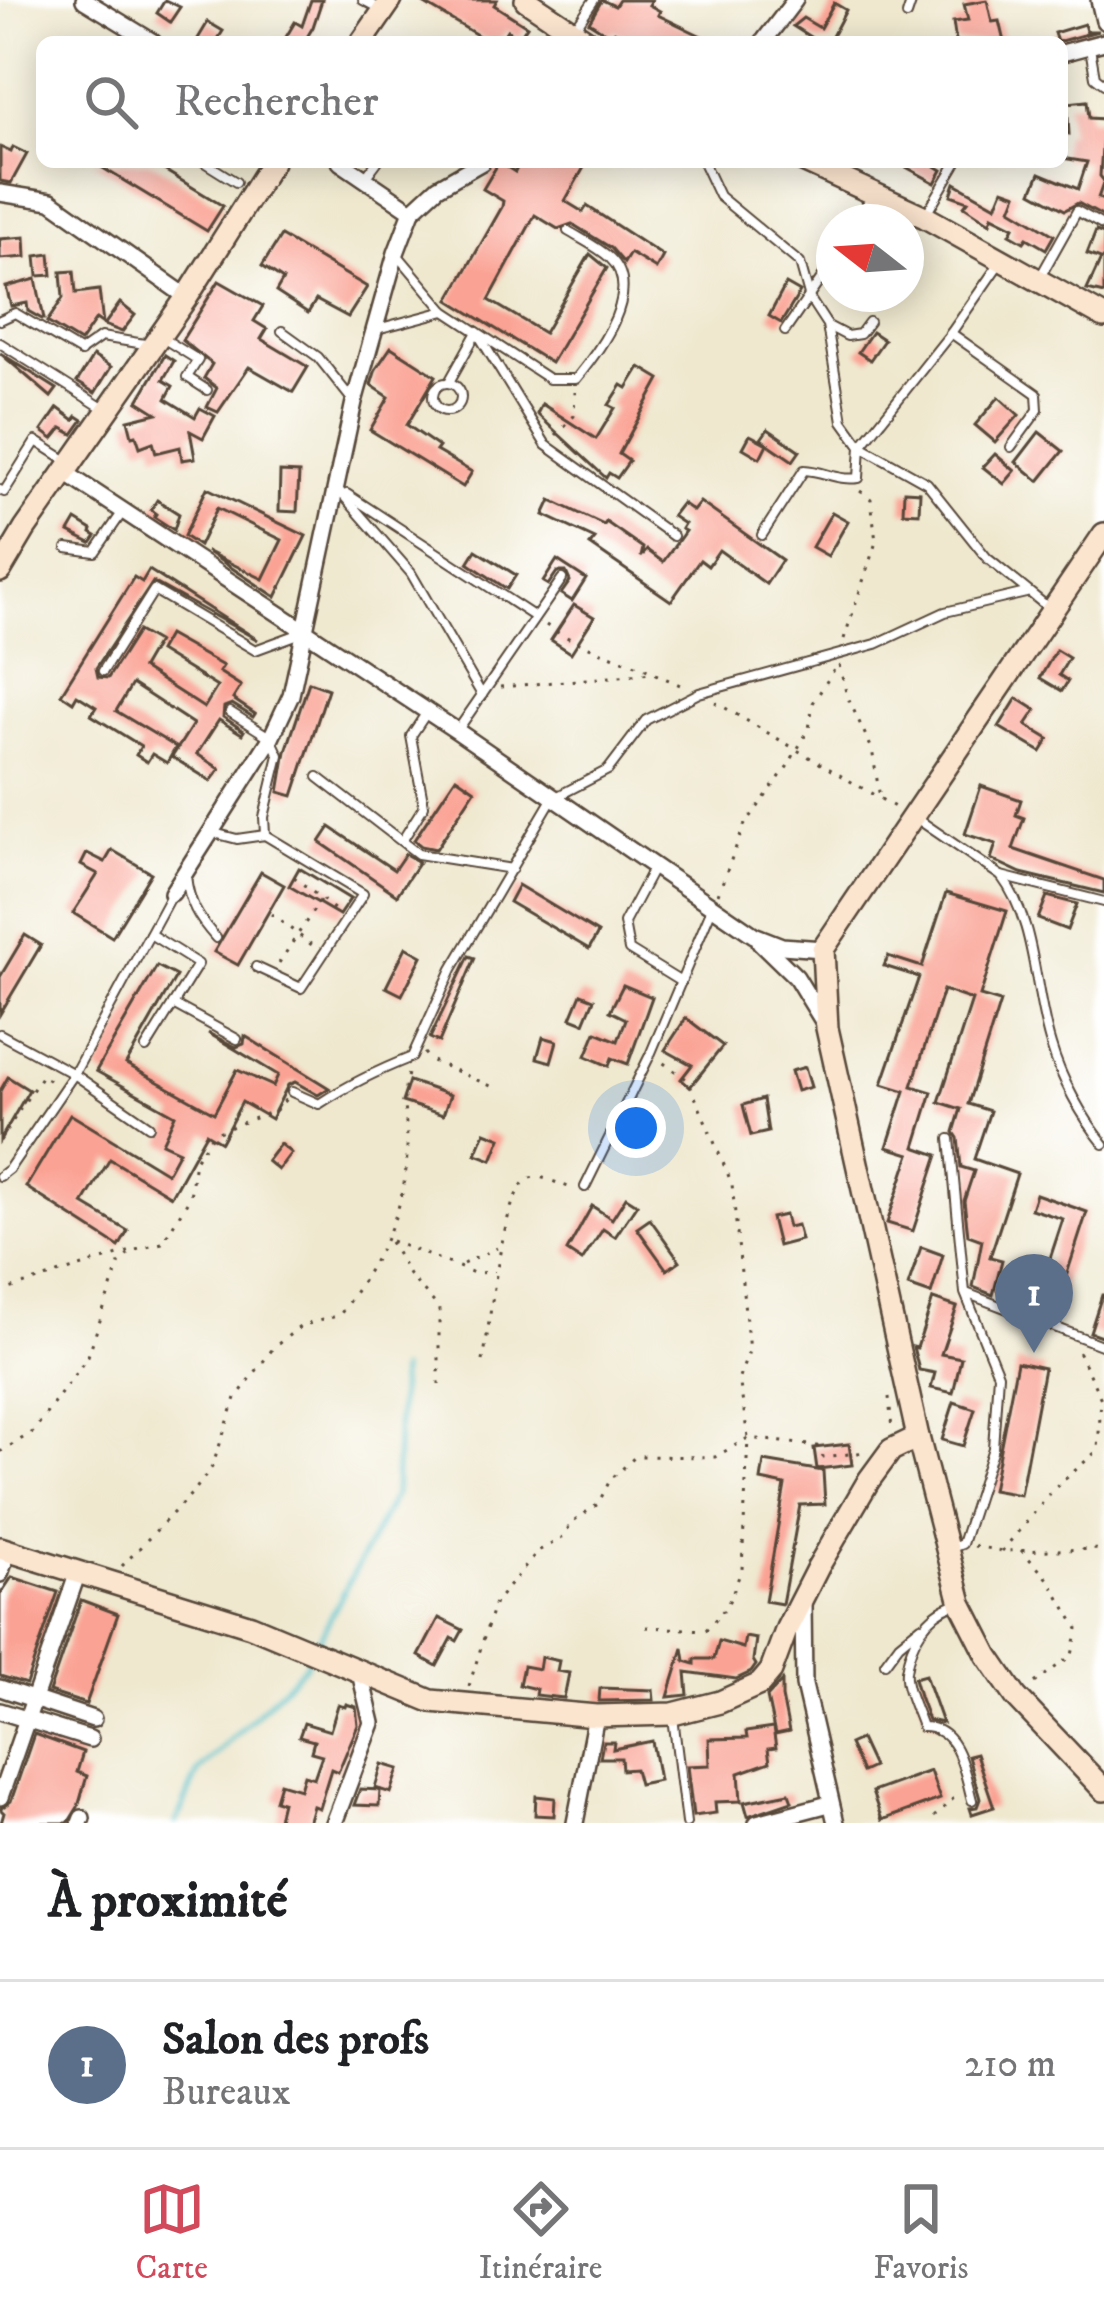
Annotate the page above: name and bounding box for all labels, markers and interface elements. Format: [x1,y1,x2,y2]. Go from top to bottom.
search box [36,36,1068,168]
icon: search [78,69,144,135]
text: Rechercher [174,74,379,130]
north arrow [816,204,924,312]
your location [606,1098,666,1158]
pin: 1 [995,1254,1073,1353]
text: À proximité [48,1869,288,1933]
text: Salon des profs [162,2012,429,2068]
text: 1 [80,2040,94,2089]
text: 210 m [964,2040,1056,2089]
text: Bureaux [162,2068,291,2117]
tab: Carte [135,2176,208,2289]
tab: Itinéraire [479,2176,602,2289]
tab: Favoris [873,2176,969,2289]

